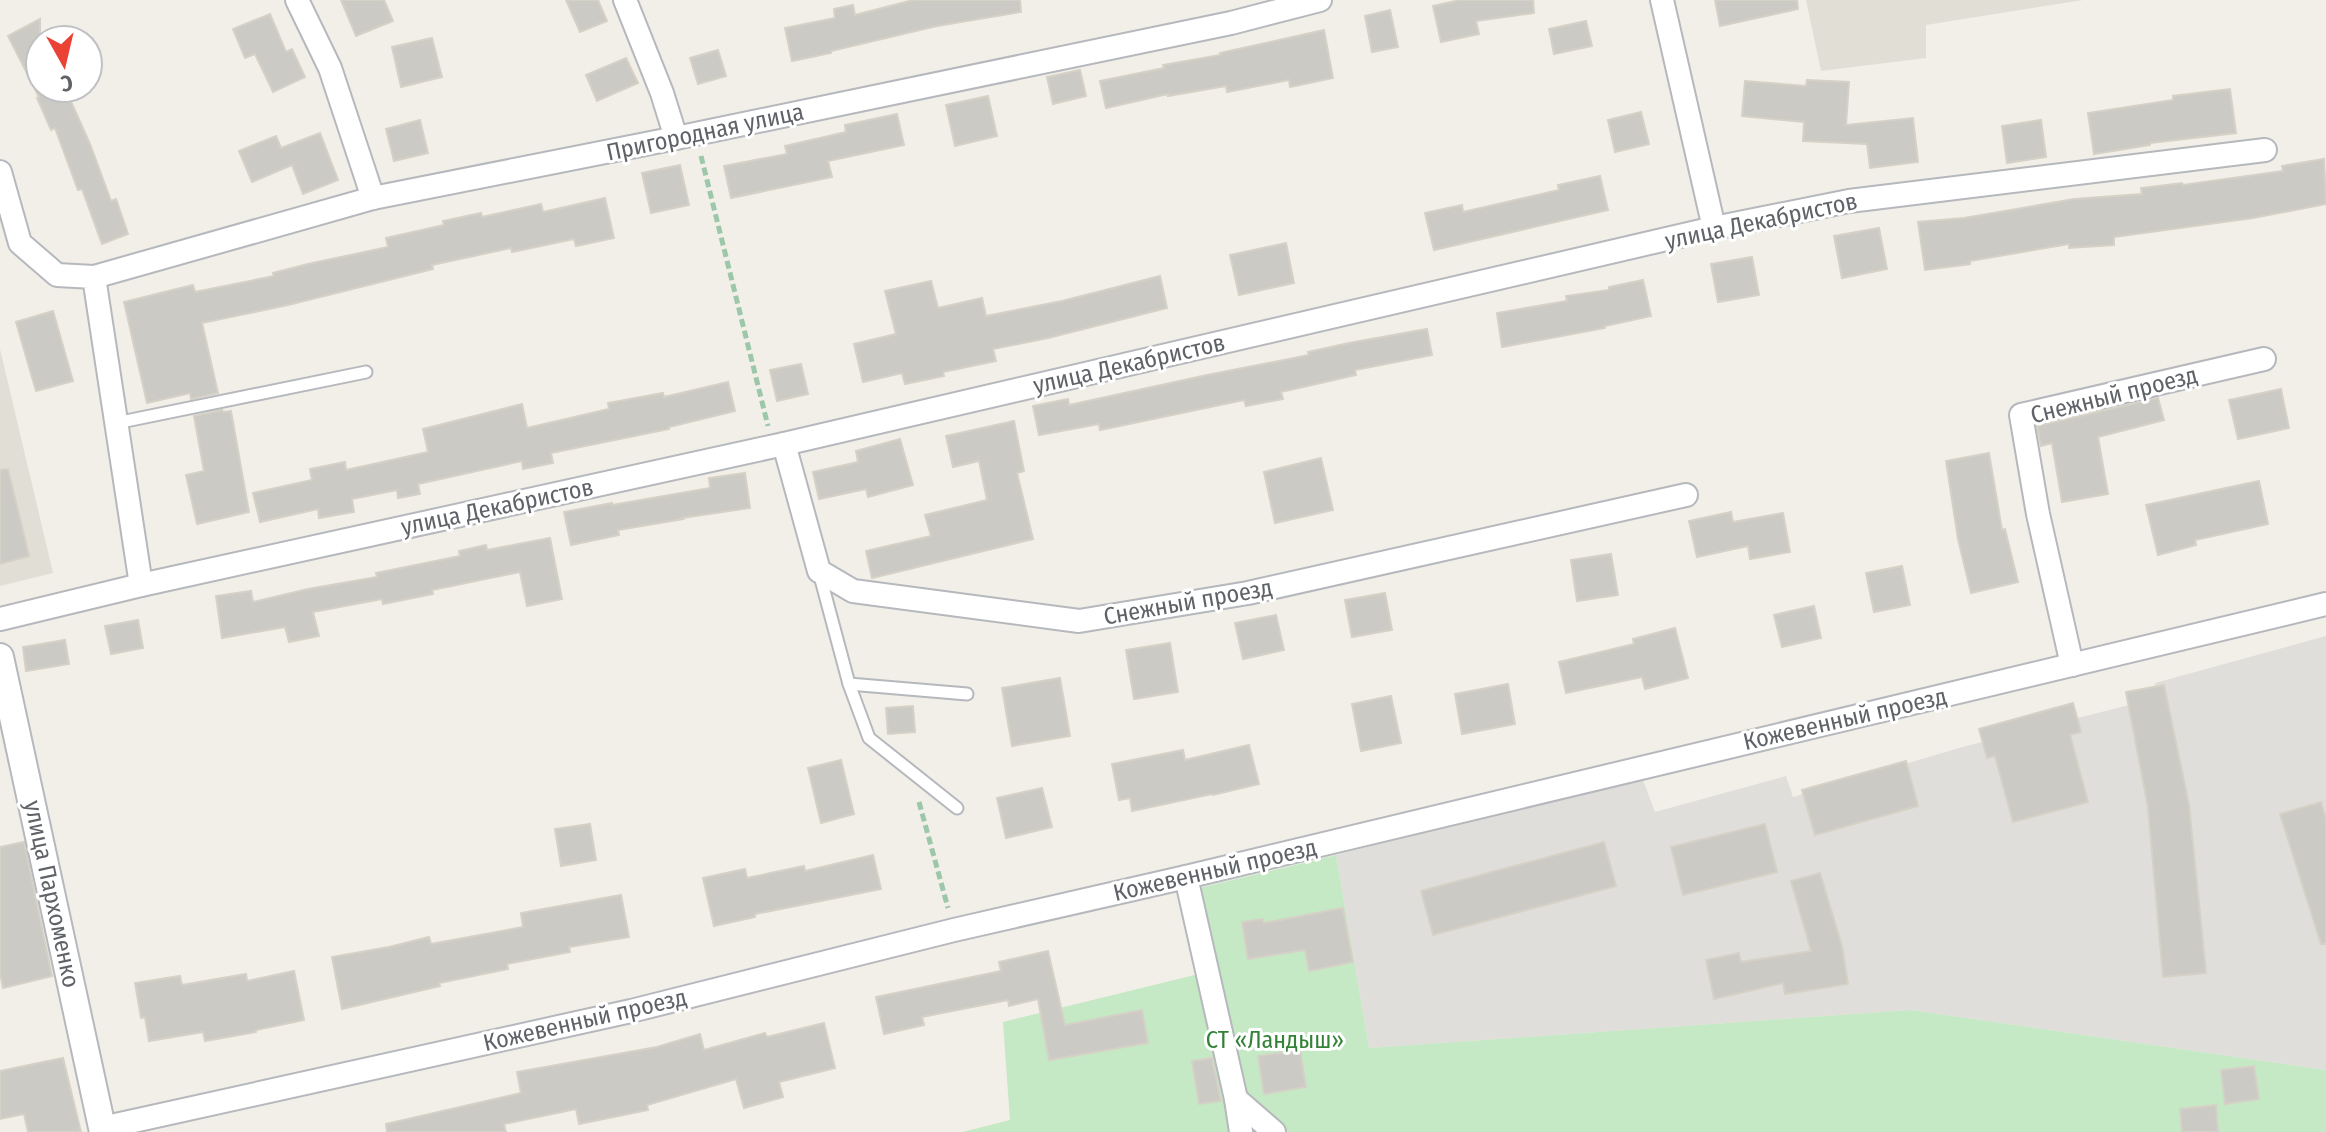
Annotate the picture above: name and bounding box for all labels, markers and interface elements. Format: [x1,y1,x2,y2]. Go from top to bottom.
north arrow [24,24,104,104]
text: С [59,69,74,98]
street label: Пригородная улица [604,97,806,167]
street label: улица Декабристов [1662,187,1860,255]
street label: улица Декабристов [1030,328,1228,400]
street label: Снежный проезд [2028,361,2200,429]
street label: улица Декабристов [398,473,596,541]
street label: Снежный проезд [1101,573,1275,631]
street label: Кожевенный проезд [1741,682,1949,756]
street label: улица Пархоменко [19,798,85,990]
street label: Кожевенный проезд [1111,833,1319,907]
street label: Кожевенный проезд [481,983,689,1057]
park label: СТ «Ландыш» [1206,1026,1344,1054]

